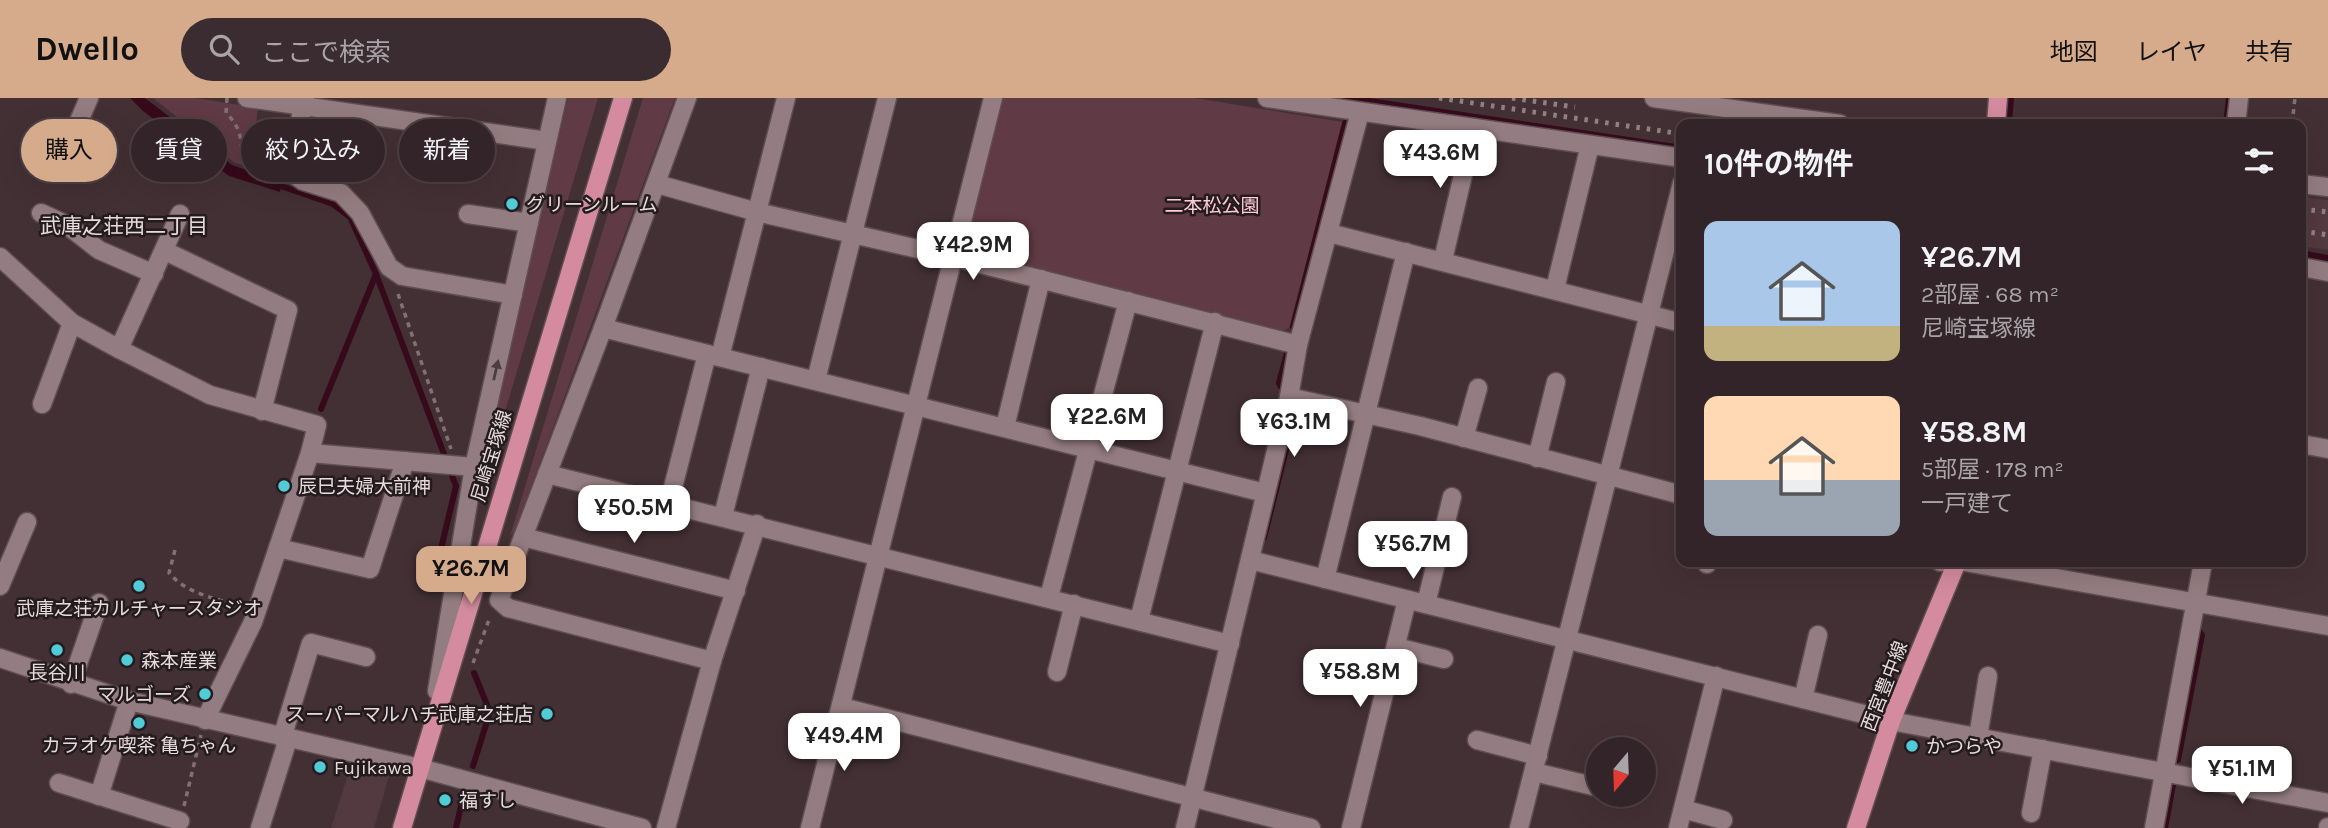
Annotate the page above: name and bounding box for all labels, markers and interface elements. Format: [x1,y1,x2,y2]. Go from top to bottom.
search box [181,18,671,81]
text: Dwello [35,30,139,68]
icon: search [205,30,243,68]
text: ここで検索 [261,37,391,68]
text: 地図 [2050,38,2098,66]
text: レイヤ [2136,38,2207,66]
text: 共有 [2245,38,2293,66]
chip: 購入 [21,119,117,182]
chip: 賃貸 [131,119,227,182]
chip: 絞り込み [241,119,385,182]
chip: 新着 [399,119,495,182]
pin: ¥43.6M [1383,130,1497,190]
text: ¥43.6M [1400,139,1480,166]
icon: filters [2240,142,2278,180]
text: 10件の物件 [1704,146,1854,182]
place label: グリーンルーム [526,194,657,216]
park label: 二本松公園 [1164,195,1260,217]
marker: グリーンルーム [504,196,520,212]
district label: 武庫之荘西二丁目 [40,214,208,238]
pin: ¥42.9M [916,222,1030,282]
text: ¥42.9M [933,231,1013,258]
text: ¥26.7M [1921,239,2023,275]
icon: home [1760,249,1844,333]
text: 2部屋 · 68 m² [1921,281,2059,308]
text: 尼崎宝塚線 [1921,315,2036,342]
one-way arrow [490,359,501,381]
pin: ¥22.6M [1050,394,1164,454]
pin: ¥63.1M [1237,400,1351,459]
text: ¥22.6M [1067,403,1147,430]
street label: 尼崎宝塚線 [468,408,516,505]
text: ¥63.1M [1256,408,1332,435]
text: ¥58.8M [1921,414,2028,450]
icon: home [1760,424,1844,508]
text: 5部屋 · 178 m² [1921,456,2064,483]
place label: 辰巳夫婦大前神 [298,476,431,498]
marker: 辰巳夫婦大前神 [276,478,292,494]
pin: ¥50.5M [577,486,691,545]
text: 一戸建て [1921,490,2013,517]
text: ¥50.5M [594,494,674,521]
pin: ¥56.7M [1356,522,1470,581]
text: ¥56.7M [1374,530,1452,557]
pin: ¥26.7M [414,546,528,606]
text: ¥26.7M [432,555,510,582]
marker: 武庫之荘カルチャースタジオ [131,578,147,594]
place label: 武庫之荘カルチャースタジオ [16,598,262,620]
street label: 西宮豊中線 [1858,638,1912,735]
marker: 長谷川 [49,642,65,658]
place label: 森本産業 [141,650,217,672]
pin: ¥58.8M [1303,650,1417,709]
marker: 森本産業 [119,652,135,668]
text: ¥58.8M [1319,658,1401,685]
place label: 長谷川 [28,662,86,684]
place label: マルゴーズ [97,684,191,706]
marker: マルゴーズ [197,686,213,702]
place label: スーパーマルハチ武庫之荘店 [286,704,533,726]
marker: スーパーマルハチ武庫之荘店 [539,706,555,722]
pin: ¥49.4M [787,714,901,773]
marker: カラオケ喫茶 亀ちゃん [131,715,147,731]
text: ¥49.4M [804,722,884,749]
place label: カラオケ喫茶 亀ちゃん [42,735,236,757]
place label: かつらや [1926,736,2002,758]
north arrow [1586,737,1656,807]
map controls [1586,737,1656,807]
marker: かつらや [1904,738,1920,754]
pin: ¥51.1M [2185,746,2299,806]
text: ¥51.1M [2208,755,2276,782]
place label: Fujikawa [334,757,412,779]
marker: Fujikawa [312,759,328,775]
place label: 福すし [459,790,516,812]
marker: 福すし [437,792,453,808]

